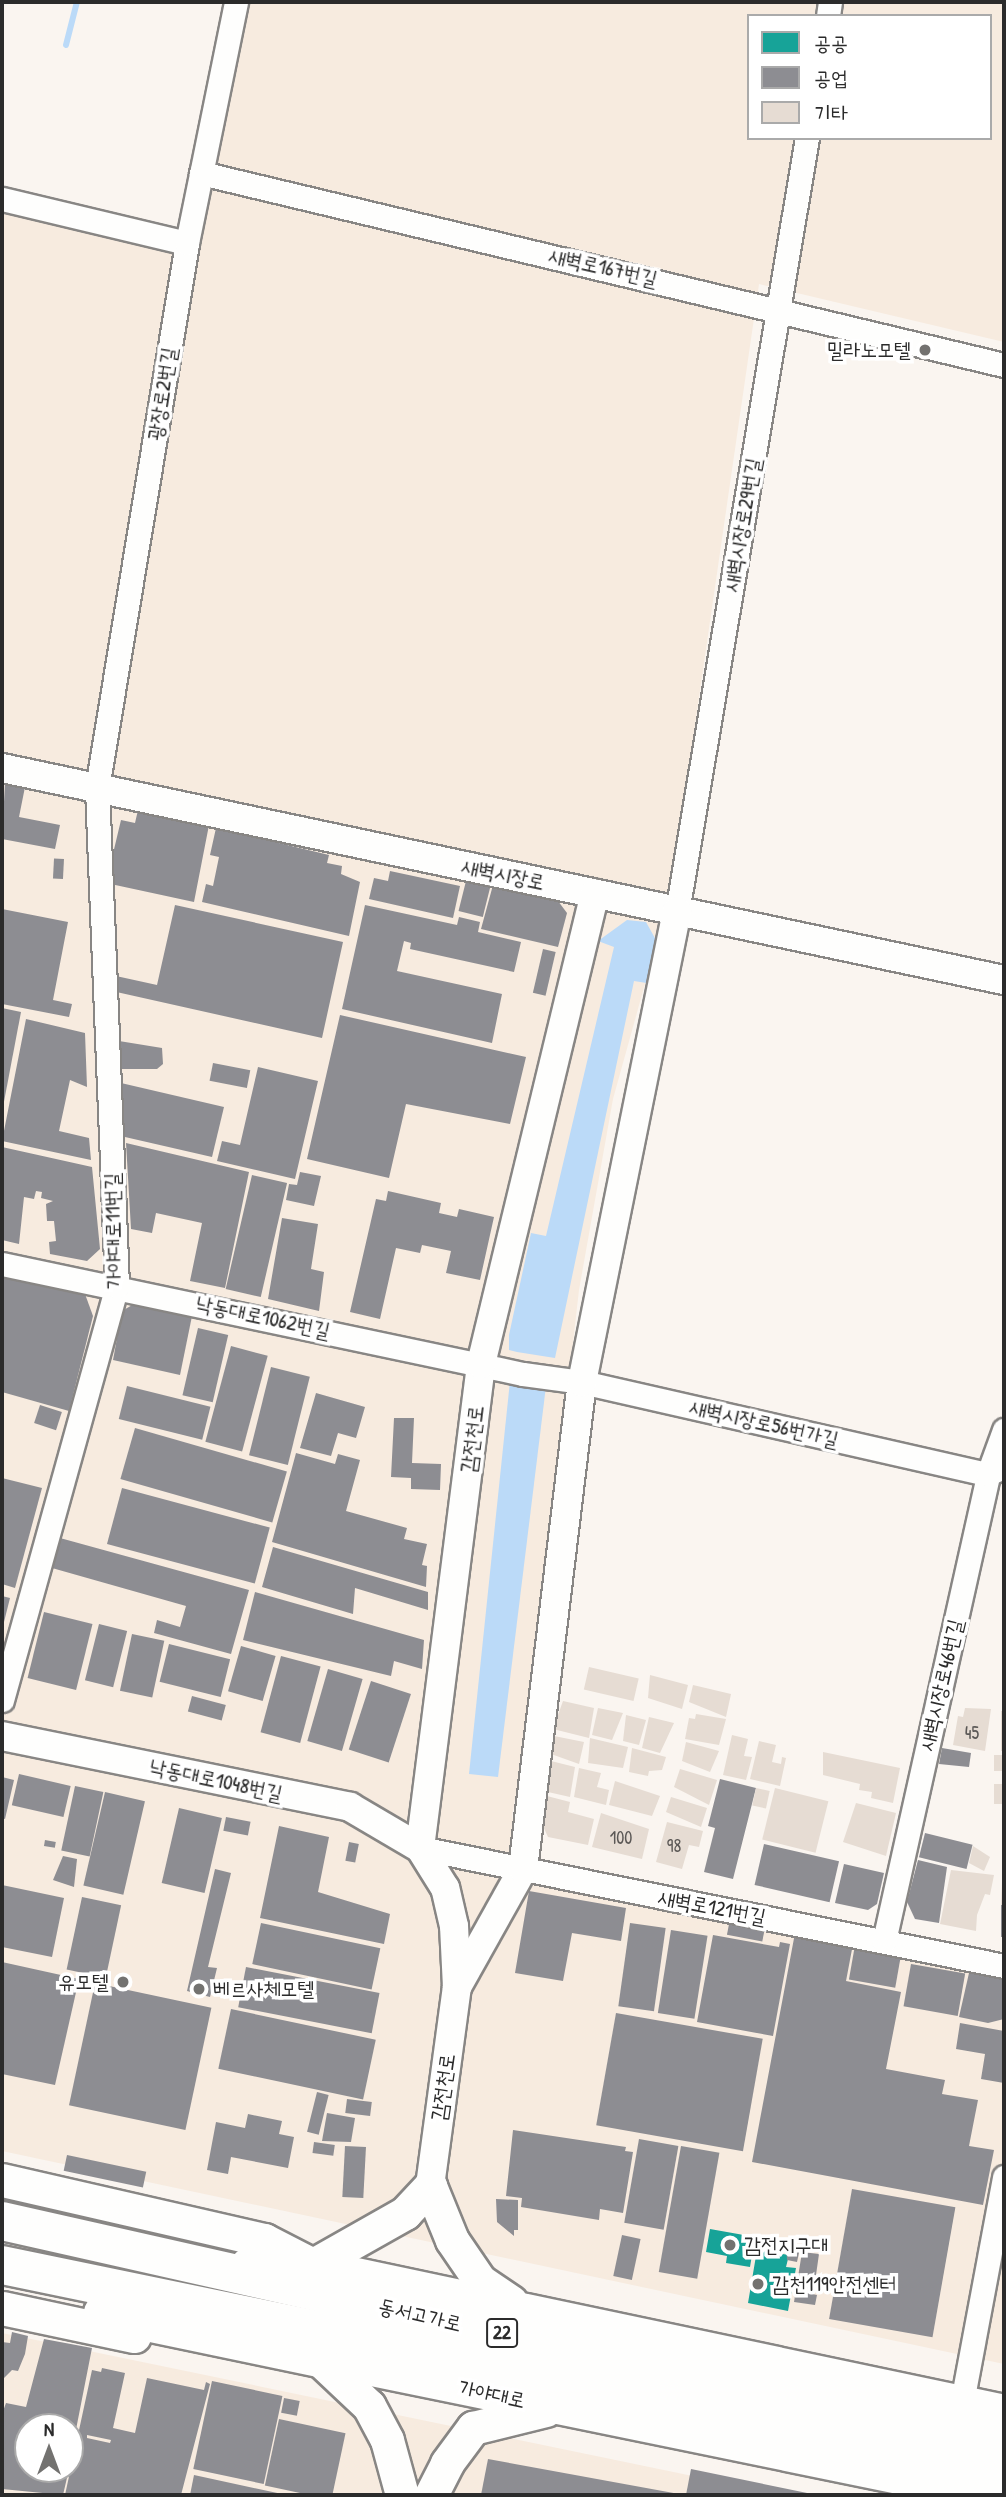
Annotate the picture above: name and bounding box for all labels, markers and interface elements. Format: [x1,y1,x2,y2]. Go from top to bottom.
legend [747,14,992,140]
text: 공공 [814,28,848,57]
text: 공업 [814,63,848,92]
text: 기타 [814,98,848,127]
street label: 새벽로167번길 [546,242,660,292]
place label: 밀라노모텔 [827,337,911,363]
marker: 밀라노모텔 [917,342,933,358]
street label: 광장로2번길 [142,345,182,443]
street label: 새벽시장로29번길 [718,456,766,594]
street label: 새벽시장로 [459,853,547,895]
street label: 가야대로11번길 [99,1172,127,1290]
street label: 낙동대로1062번길 [194,1290,332,1344]
street label: 새벽시장로56번가길 [687,1394,841,1452]
street label: 감전천로 [455,1404,489,1474]
street label: 새벽시장로46번길 [914,1617,968,1753]
house number: 45 [965,1722,979,1744]
street label: 낙동대로1048번길 [147,1754,285,1806]
house number: 100 [610,1827,632,1849]
house number: 98 [667,1835,681,1857]
street label: 새벽로121번길 [656,1884,768,1930]
place label: 유모텔 [58,1969,109,1995]
marker: 유모텔 [115,1974,131,1990]
place label: 베르사체모텔 [213,1976,314,2002]
marker: 베르사체모텔 [191,1981,207,1997]
street label: 감전천로 [426,2052,460,2122]
place label: 감전지구대 [744,2232,828,2258]
marker: 감전지구대 [722,2237,738,2253]
place label: 감천119안전센터 [772,2271,896,2297]
marker: 감천119안전센터 [750,2276,766,2292]
street label: 동서고가로 [376,2293,464,2337]
road number: 22 [484,2318,520,2348]
street label: 가야대로 [456,2375,528,2413]
north arrow [14,2413,84,2483]
text: N [44,2416,54,2442]

